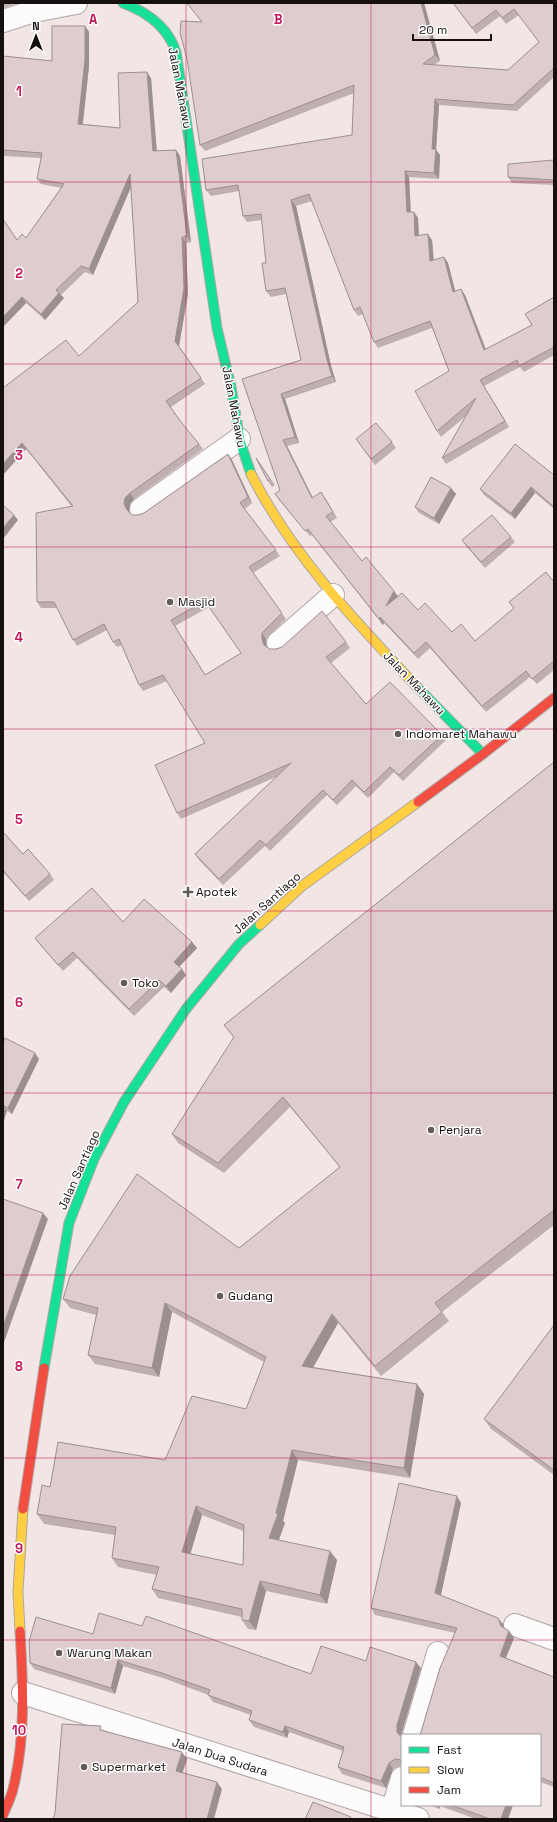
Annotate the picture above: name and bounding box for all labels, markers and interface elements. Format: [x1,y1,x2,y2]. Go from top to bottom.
text: A [89,11,98,28]
text: B [274,11,283,28]
north arrow [16,16,56,56]
scale bar [413,16,491,42]
text: N [32,19,40,33]
text: 20 m [419,22,447,38]
street label: Jalan Mahawu [164,46,196,130]
text: 1 [16,83,22,100]
text: 2 [15,265,23,282]
street label: Jalan Mahawu [218,365,250,449]
text: 3 [15,447,23,464]
place label: Masjid [178,594,215,610]
marker: Masjid [165,597,175,607]
text: 4 [15,629,23,646]
street label: Jalan Mahawu [380,648,448,718]
place label: Indomaret Mahawu [406,726,517,742]
marker: Indomaret Mahawu [393,729,403,739]
text: 5 [15,811,23,828]
street label: Jalan Santiago [230,868,304,938]
place label: Apotek [196,884,238,900]
marker: Apotek [183,887,193,897]
place label: Toko [132,975,159,991]
marker: Toko [119,978,129,988]
text: 6 [15,994,23,1011]
place label: Penjara [439,1122,482,1138]
marker: Penjara [426,1125,436,1135]
street label: Jalan Santiago [54,1128,104,1212]
text: 7 [15,1176,23,1193]
place label: Gudang [228,1288,273,1304]
marker: Gudang [215,1291,225,1301]
text: 8 [15,1358,23,1375]
text: 9 [15,1540,23,1557]
place label: Warung Makan [67,1645,152,1661]
marker: Warung Makan [54,1648,64,1658]
text: 10 [12,1722,26,1739]
street label: Jalan Dua Sudara [170,1734,270,1780]
legend [401,1734,541,1806]
text: Fast [437,1742,462,1758]
place label: Supermarket [92,1759,166,1775]
marker: Supermarket [79,1762,89,1772]
text: Slow [437,1762,464,1778]
text: Jam [437,1782,461,1798]

